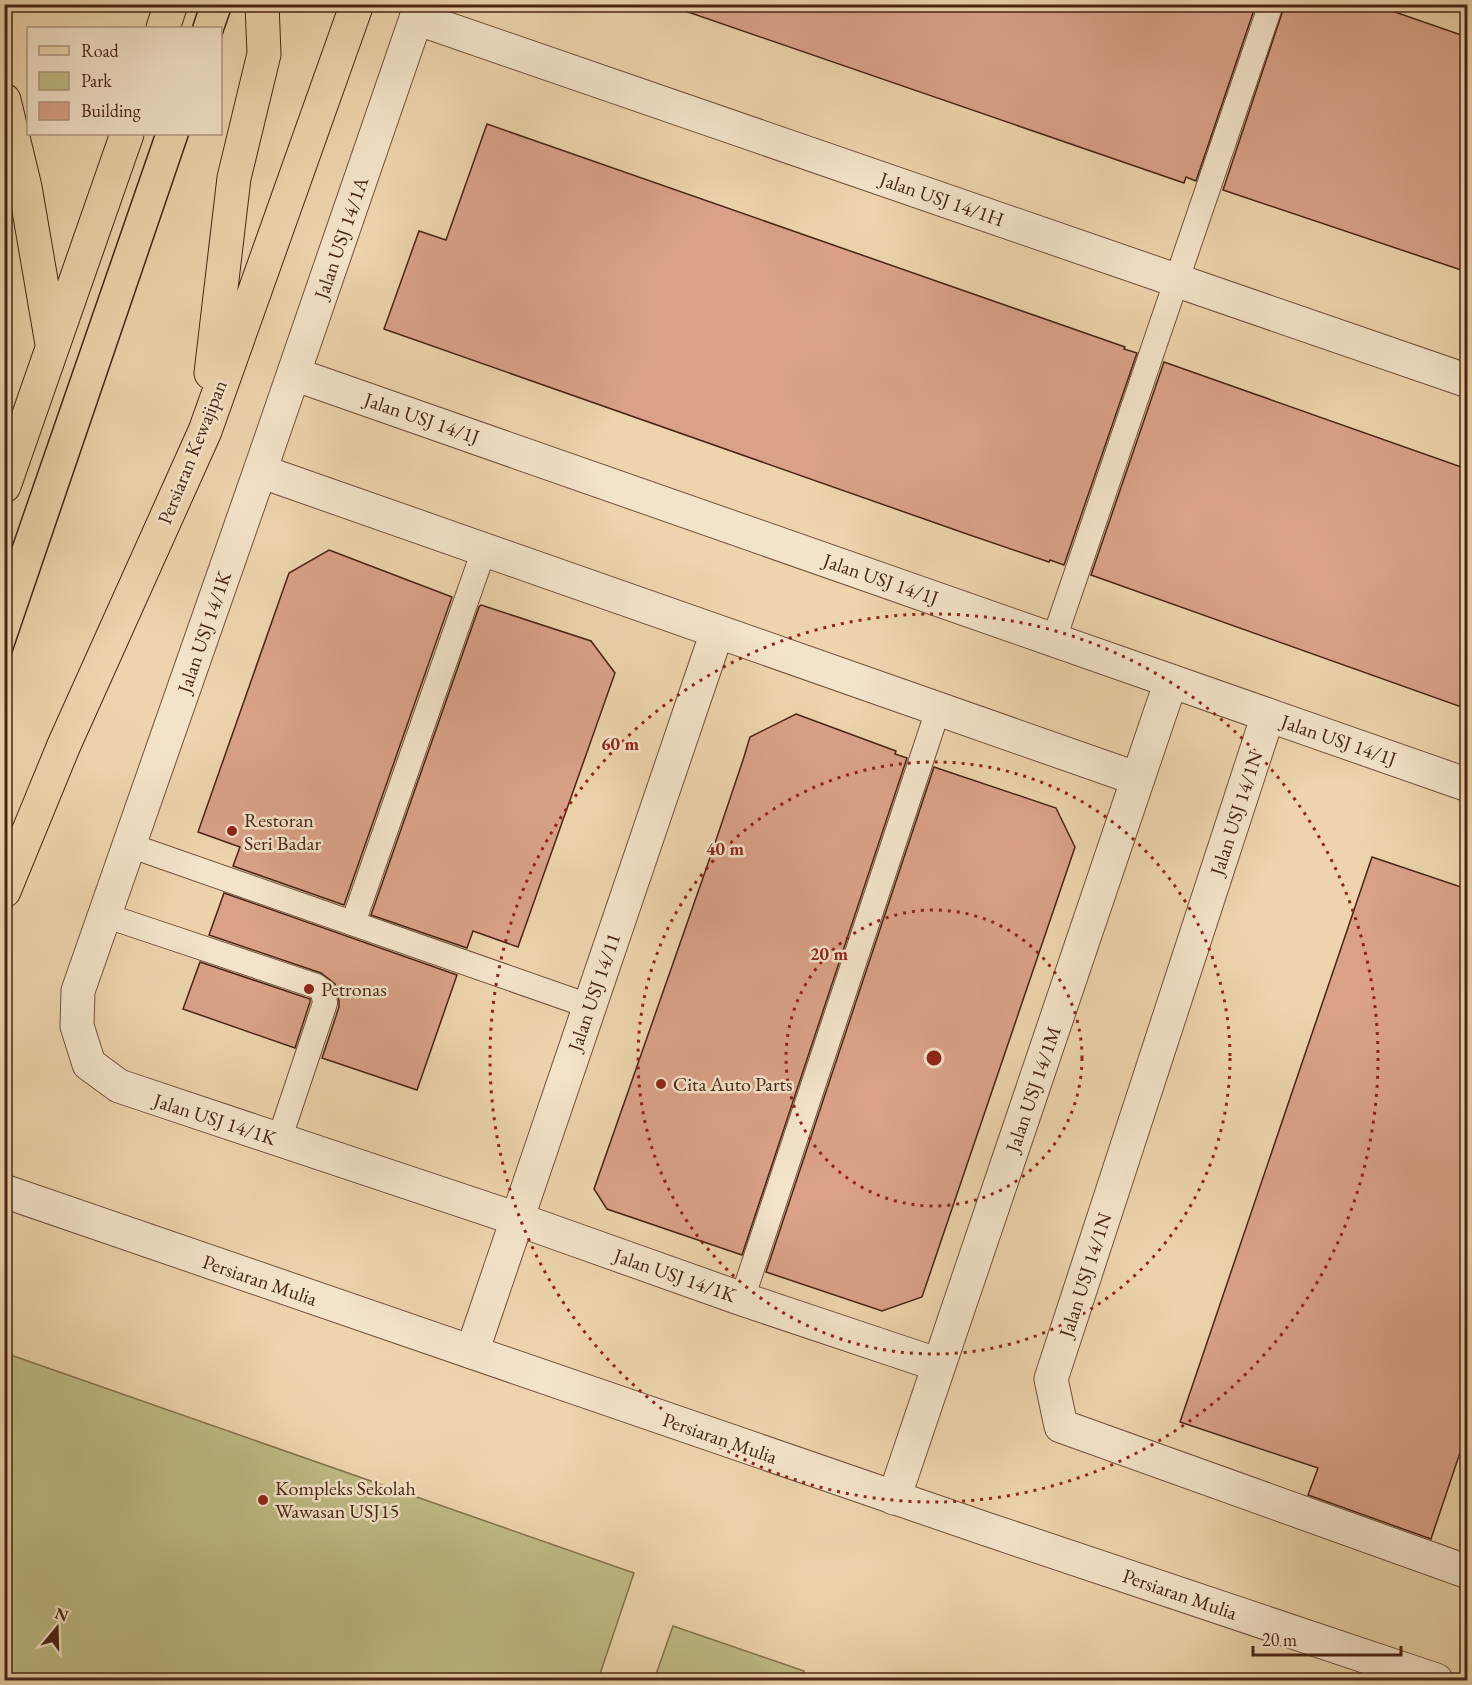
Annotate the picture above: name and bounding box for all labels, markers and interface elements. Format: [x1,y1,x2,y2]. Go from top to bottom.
legend [27,27,222,135]
text: Road [81,39,120,62]
text: Park [81,69,112,92]
text: Building [81,99,141,122]
street label: Jalan USJ 14/1H [874,165,1008,232]
street label: Jalan USJ 14/1A [307,173,374,304]
street label: Persiaran Kewajipan [151,376,233,528]
street label: Jalan USJ 14/1J [359,385,483,450]
street label: Jalan USJ 14/1J [818,546,942,611]
street label: Jalan USJ 14/1K [170,567,237,698]
street label: Jalan USJ 14/1J [1276,707,1400,772]
text: 60 m [601,732,639,755]
street label: Jalan USJ 14/1N [1203,747,1268,881]
place label: Restoran Seri Badar [244,807,321,856]
marker: Restoran Seri Badar [225,824,239,838]
text: 40 m [706,837,744,860]
street label: Jalan USJ 14/11 [561,929,626,1056]
text: 20 m [810,942,848,965]
place label: Petronas [321,976,387,1002]
marker: Petronas [302,982,316,996]
street label: Jalan USJ 14/1M [999,1022,1067,1157]
centre of rings [924,1048,944,1068]
place label: Cita Auto Parts [673,1071,792,1097]
marker: Cita Auto Parts [654,1077,668,1091]
street label: Jalan USJ 14/1K [149,1086,280,1151]
street label: Jalan USJ 14/1N [1052,1209,1117,1343]
street label: Jalan USJ 14/1K [609,1241,740,1308]
street label: Persiaran Mulia [199,1248,321,1312]
street label: Persiaran Mulia [659,1406,781,1470]
place label: Kompleks Sekolah Wawasan USJ15 [275,1475,416,1524]
marker: Kompleks Sekolah Wawasan USJ15 [256,1493,270,1507]
street label: Persiaran Mulia [1119,1562,1241,1626]
north arrow [27,1598,87,1658]
text: N [52,1602,71,1626]
scale bar [1253,1619,1402,1657]
text: 20 m [1262,1628,1297,1651]

